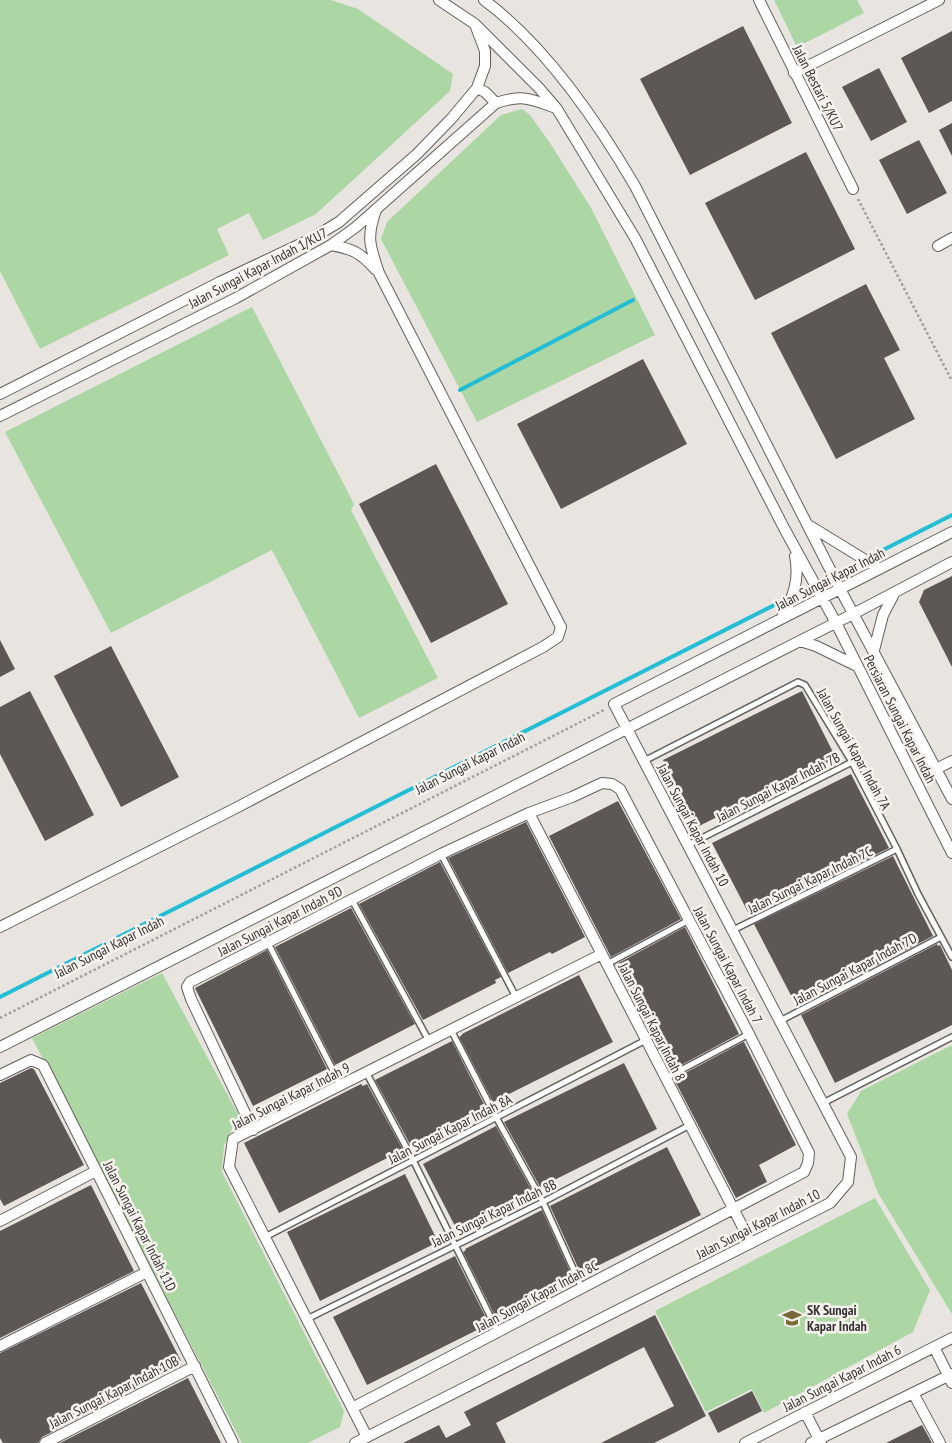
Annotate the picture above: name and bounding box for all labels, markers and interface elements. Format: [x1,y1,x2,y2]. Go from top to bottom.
street label: Jalan Bestari 5/KU7 [788,41,847,134]
street label: Jalan Sungai Kapar Indah 1/KU7 [185,224,331,313]
street label: Jalan Sungai Kapar Indah [771,544,888,615]
street label: Persiaran Sungai Kapar Indah [860,652,940,786]
street label: Jalan Sungai Kapar Indah 7A [813,684,895,813]
street label: Jalan Sungai Kapar Indah [411,728,528,799]
street label: Jalan Sungai Kapar Indah 7B [712,748,843,826]
street label: Jalan Sungai Kapar Indah 10 [653,760,733,889]
street label: Jalan Sungai Kapar Indah 7C [744,842,876,918]
street label: Jalan Sungai Kapar Indah 9D [214,882,345,961]
street label: Jalan Sungai Kapar Indah 7 [689,902,766,1027]
street label: Jalan Sungai Kapar Indah [50,912,167,983]
street label: Jalan Sungai Kapar Indah 7D [789,929,920,1010]
street label: Jalan Sungai Kapar Indah 8 [614,959,690,1084]
street label: Jalan Sungai Kapar Indah 9 [228,1058,353,1134]
street label: Jalan Sungai Kapar Indah 8A [384,1090,515,1168]
street label: Jalan Sungai Kapar Indah 11D [99,1157,181,1294]
street label: Jalan Sungai Kapar Indah 8B [428,1175,559,1251]
street label: Jalan Sungai Kapar Indah 10 [692,1185,823,1263]
street label: Jalan Sungai Kapar Indah 8C [472,1256,602,1336]
place label: SK Sungai Kapar Indah [807,1301,867,1335]
school or university icon: SK Sungai Kapar Indah [781,1307,803,1329]
street label: Jalan Sungai Kapar Indah 6 [779,1340,904,1416]
street label: Jalan Sungai Kapar Indah 10B [45,1352,182,1433]

